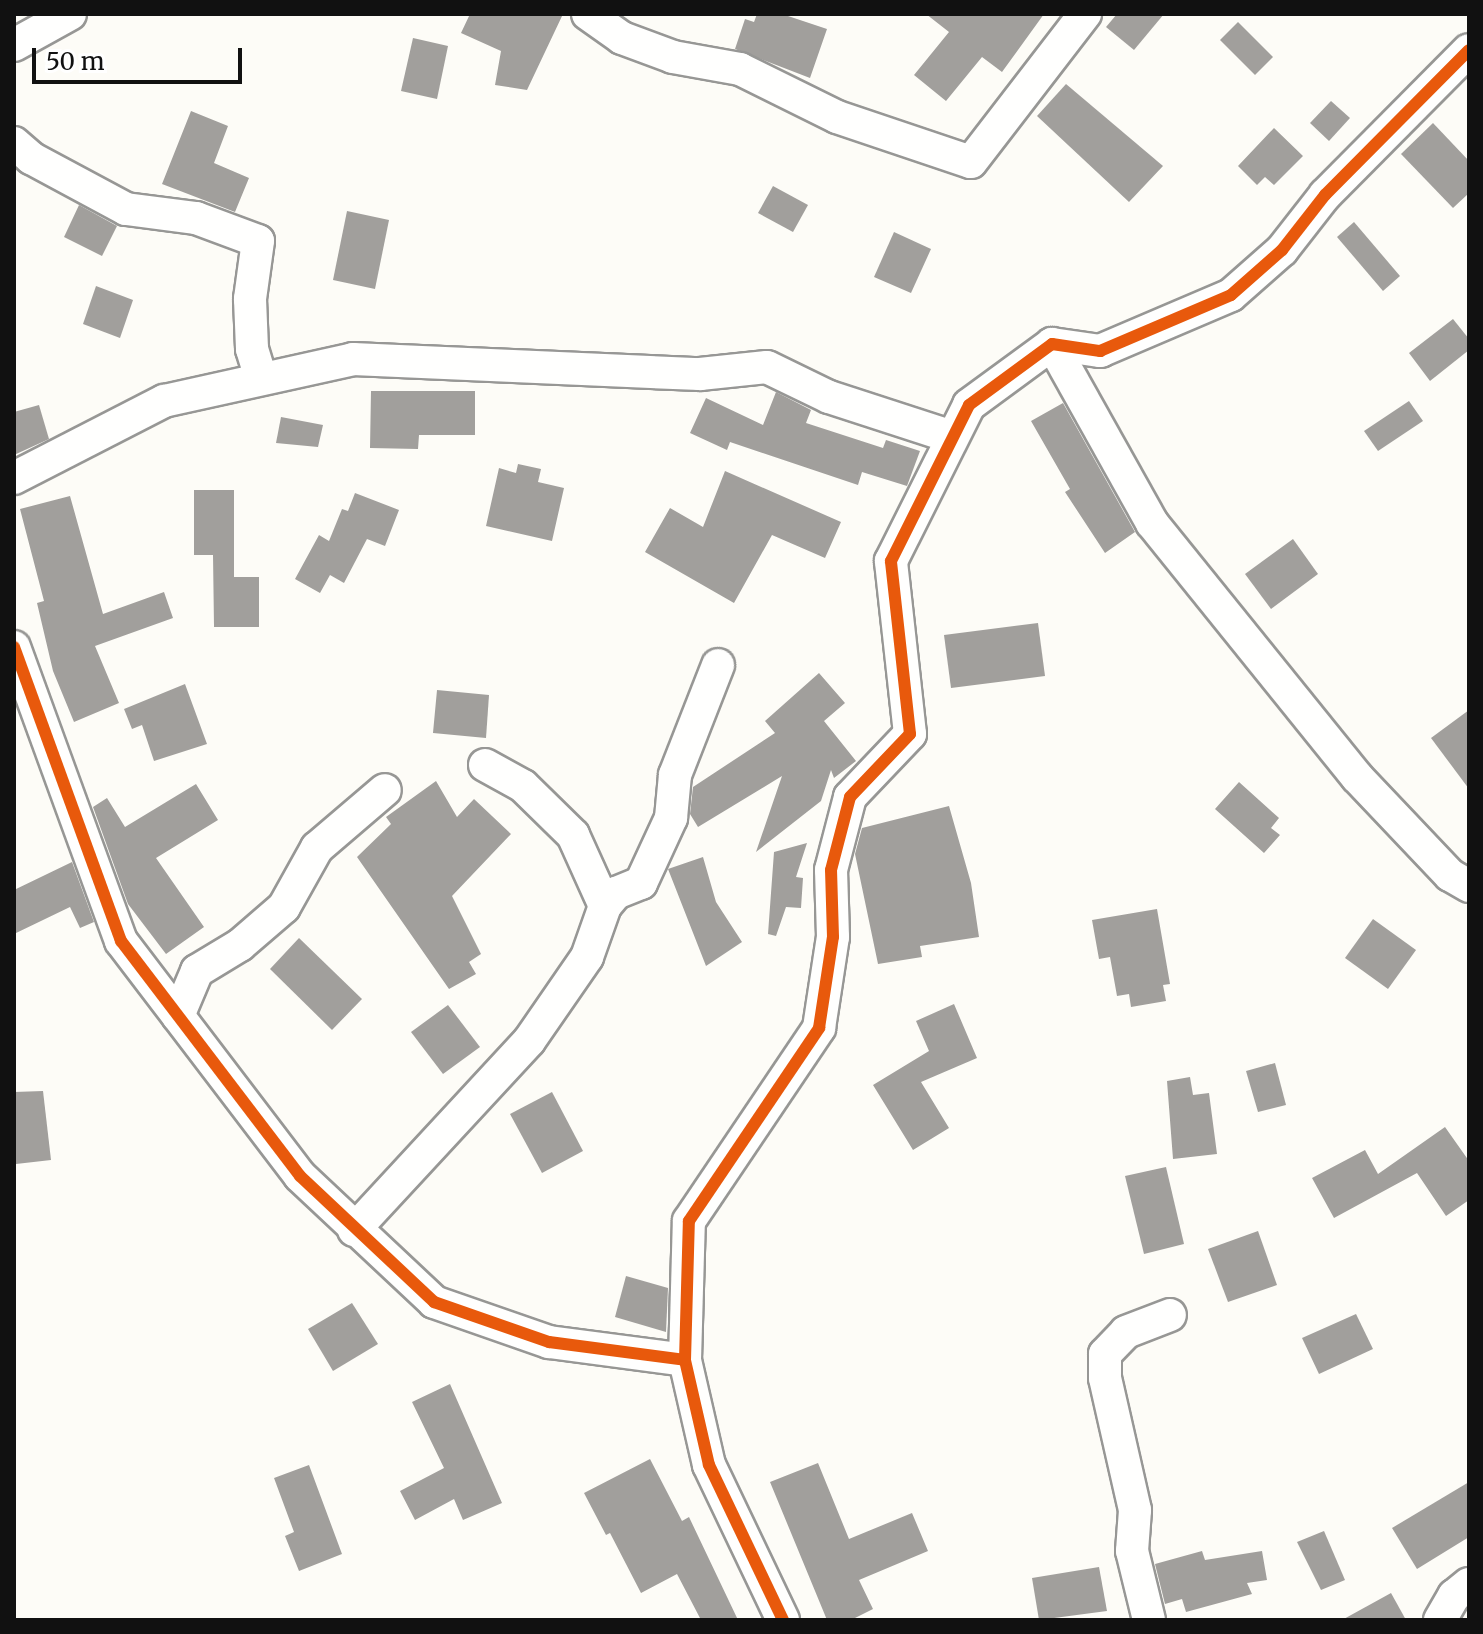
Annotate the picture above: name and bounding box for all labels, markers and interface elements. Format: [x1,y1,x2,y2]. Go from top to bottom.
scale bar [36,32,246,82]
text: 50 m [46,46,105,77]

